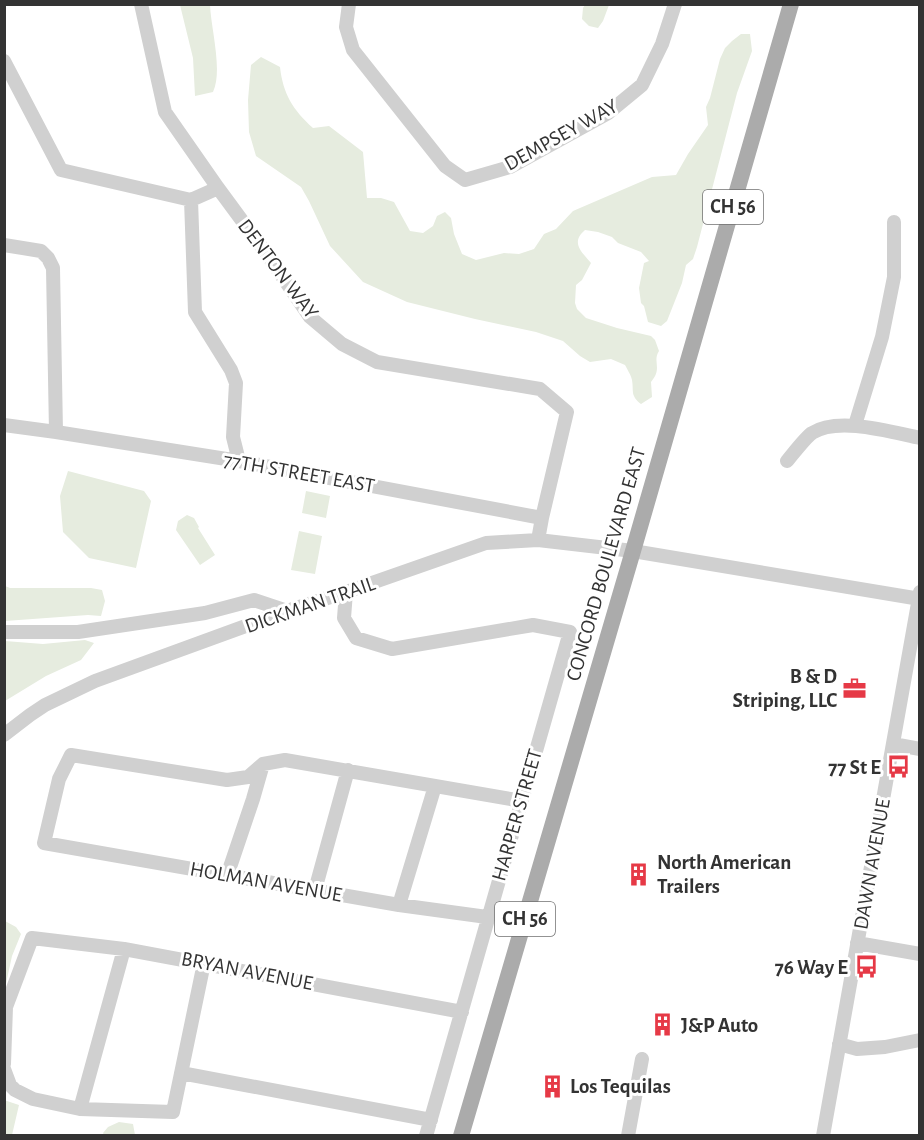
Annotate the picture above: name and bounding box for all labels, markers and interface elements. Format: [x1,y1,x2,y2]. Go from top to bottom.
street label: DEMPSEY WAY [501,95,621,175]
road number: CH 56 [703,190,763,224]
street label: DENTON WAY [234,215,322,323]
street label: CONCORD BOULEVARD EAST [563,445,649,683]
street label: 77TH STREET EAST [222,449,376,497]
street label: DICKMAN TRAIL [242,573,378,637]
place label: B & D Striping, LLC [732,666,837,711]
office icon: B & D Striping, LLC [842,675,868,701]
street label: HARPER STREET [488,747,546,883]
bus stop icon: 77 St E [886,754,912,780]
place label: 77 St E [828,757,881,778]
street label: DAWN AVENUE [850,797,894,931]
place label: North American Trailers [657,852,791,897]
street label: HOLMAN AVENUE [188,858,344,906]
building icon: North American Trailers [626,861,652,887]
road number: CH 56 [495,902,555,936]
street label: BRYAN AVENUE [179,948,315,994]
bus stop icon: 76 Way E [853,954,879,980]
place label: 76 Way E [775,957,848,978]
building icon: J&P Auto [650,1012,676,1038]
place label: J&P Auto [681,1015,758,1036]
building icon: Los Tequilas [539,1073,565,1099]
place label: Los Tequilas [570,1076,671,1097]

